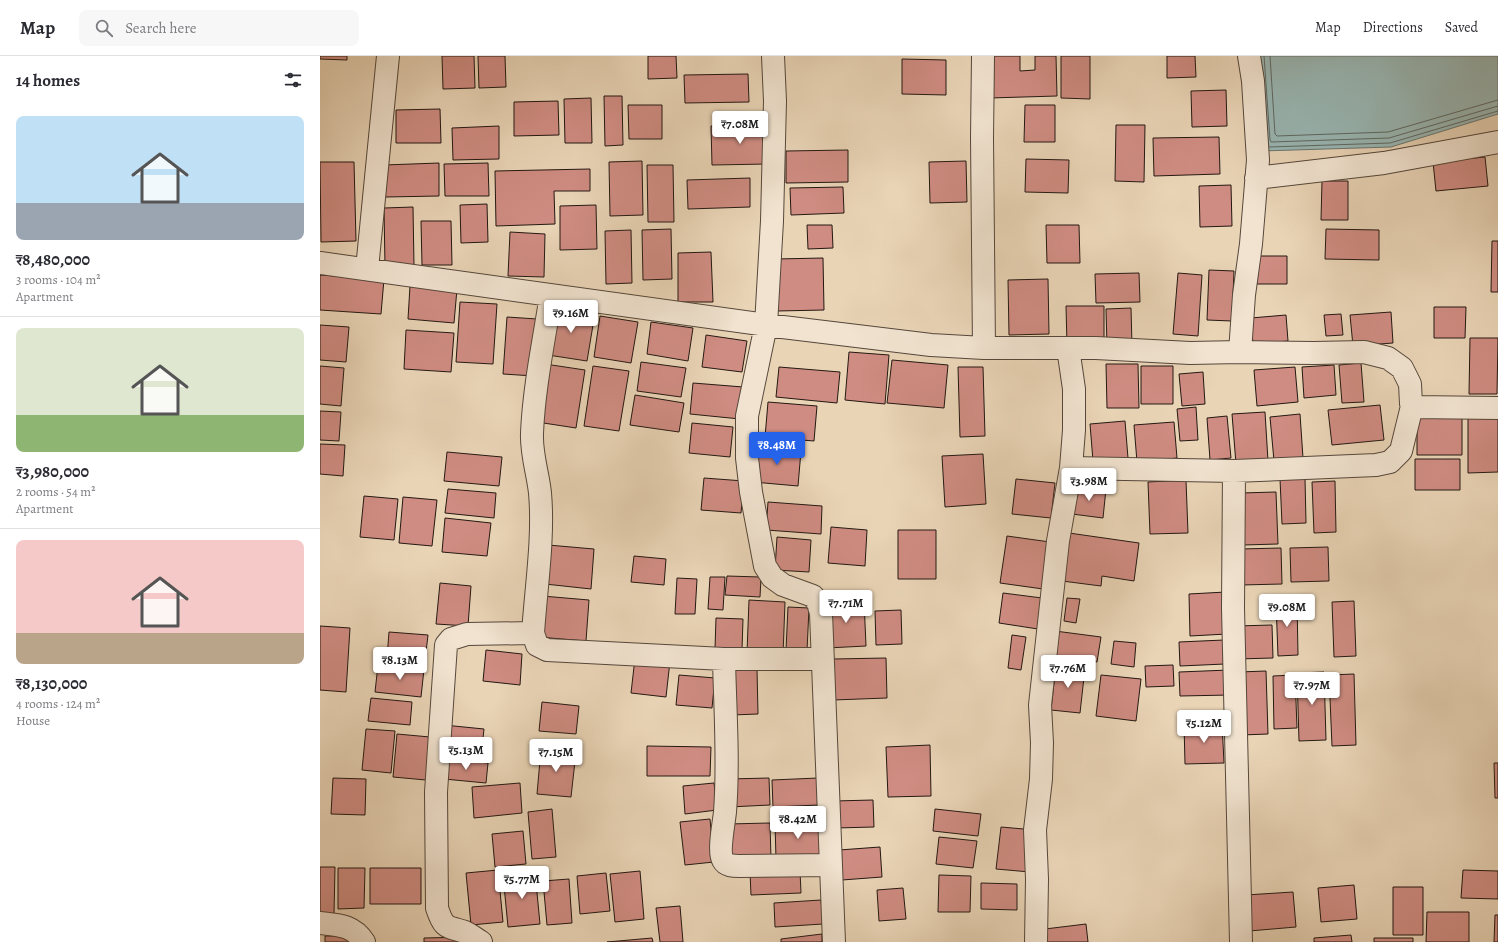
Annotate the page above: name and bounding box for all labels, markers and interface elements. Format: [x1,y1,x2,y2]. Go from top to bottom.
search box [79,10,359,46]
text: Map [20,15,55,41]
icon: search [93,17,115,39]
text: Search here [125,18,197,38]
text: Map [1315,18,1341,37]
text: Directions [1363,18,1423,37]
text: Saved [1445,18,1478,37]
text: 14 homes [16,69,80,92]
icon: filters [282,69,304,91]
pin: ₹7.08M [707,111,773,145]
text: ₹7.08M [721,115,759,132]
icon: home [124,142,196,214]
text: ₹8,480,000 [16,248,90,271]
text: 3 rooms · 104 m² [16,271,100,288]
text: Apartment [16,288,74,305]
pin: ₹9.16M [538,300,604,334]
text: ₹9.16M [553,304,589,321]
icon: home [124,354,196,426]
pin: ₹8.48M [744,432,810,466]
text: ₹8.48M [758,436,796,453]
text: ₹3,980,000 [16,460,89,483]
pin: ₹3.98M [1056,468,1122,502]
text: ₹3.98M [1070,472,1108,489]
text: 2 rooms · 54 m² [16,483,95,500]
text: Apartment [16,500,74,517]
icon: home [124,566,196,638]
pin: ₹7.71M [813,590,879,624]
text: ₹7.71M [828,594,864,611]
pin: ₹9.08M [1254,594,1320,628]
text: ₹9.08M [1268,598,1306,615]
pin: ₹8.13M [367,647,433,681]
text: ₹8.13M [382,651,418,668]
pin: ₹7.76M [1035,655,1101,689]
text: ₹7.76M [1050,659,1086,676]
text: ₹8,130,000 [16,672,87,695]
pin: ₹7.97M [1279,672,1345,706]
text: ₹7.97M [1294,676,1330,693]
text: 4 rooms · 124 m² [16,695,100,712]
pin: ₹5.12M [1171,710,1237,744]
text: House [16,712,50,729]
text: ₹5.12M [1186,714,1222,731]
pin: ₹5.13M [433,737,499,771]
pin: ₹7.15M [523,739,589,773]
text: ₹5.13M [448,741,484,758]
text: ₹7.15M [538,743,574,760]
pin: ₹8.42M [765,806,831,840]
text: ₹8.42M [779,810,817,827]
pin: ₹5.77M [489,866,555,900]
text: ₹5.77M [504,870,540,887]

